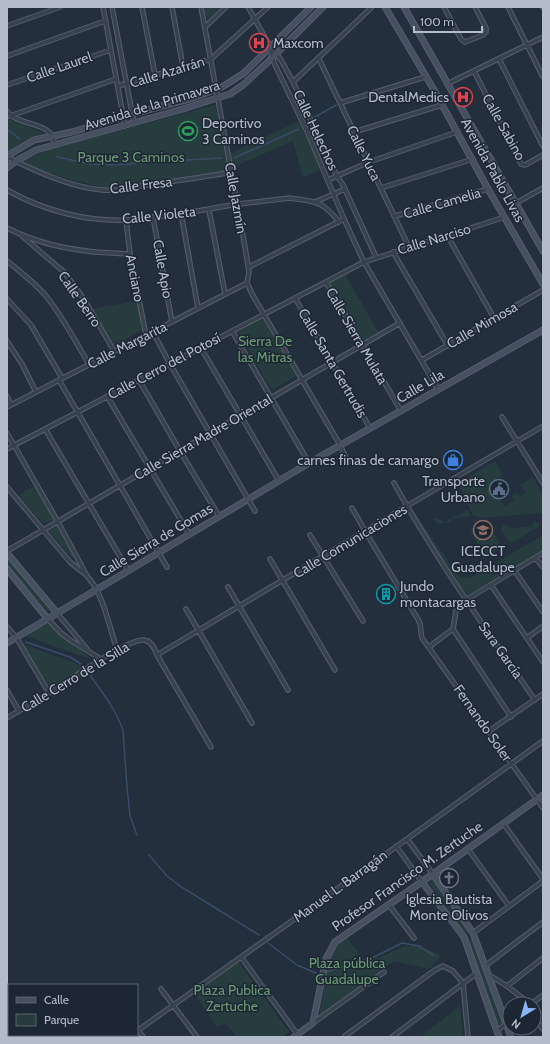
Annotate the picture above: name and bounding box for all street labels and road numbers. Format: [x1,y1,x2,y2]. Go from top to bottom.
street label: Calle Laurel [24,47,95,87]
street label: Calle Azafrán [127,52,207,92]
street label: Avenida de la Primavera [82,76,222,134]
street label: Calle Helechos [289,87,343,173]
street label: Calle Sabino [478,91,530,164]
street label: Avenida Pablo Livas [457,115,529,225]
street label: Calle Yuca [343,122,385,184]
street label: Calle Jazmín [221,161,251,235]
street label: Calle Fresa [109,172,174,198]
street label: Calle Camelia [401,183,483,223]
street label: Calle Violeta [121,202,197,228]
street label: Calle Narciso [395,219,473,259]
street label: Calle Apio [149,238,177,300]
street label: Anciano [122,253,148,304]
street label: Calle Berro [54,268,106,331]
street label: Calle Sierra Mulata [322,284,392,388]
street label: Calle Mimosa [443,297,521,353]
street label: Calle Santa Gertrudis [294,305,372,421]
street label: Calle Margarita [84,317,170,373]
street label: Calle Cerro del Potosí [104,329,224,403]
street label: Calle Lila [393,365,447,407]
street label: Calle Sierra Madre Oriental [130,390,276,484]
street label: Calle Sierra de Gomas [96,499,216,581]
street label: Calle Comunicaciones [290,500,410,582]
street label: Sara García [475,618,527,682]
street label: Calle Cerro de la Silla [18,637,133,716]
street label: Fernando Soler [450,681,517,765]
street label: Profesor Francisco M. Zertuche [328,817,486,935]
street label: Manuel L. Barragán [289,846,391,926]

